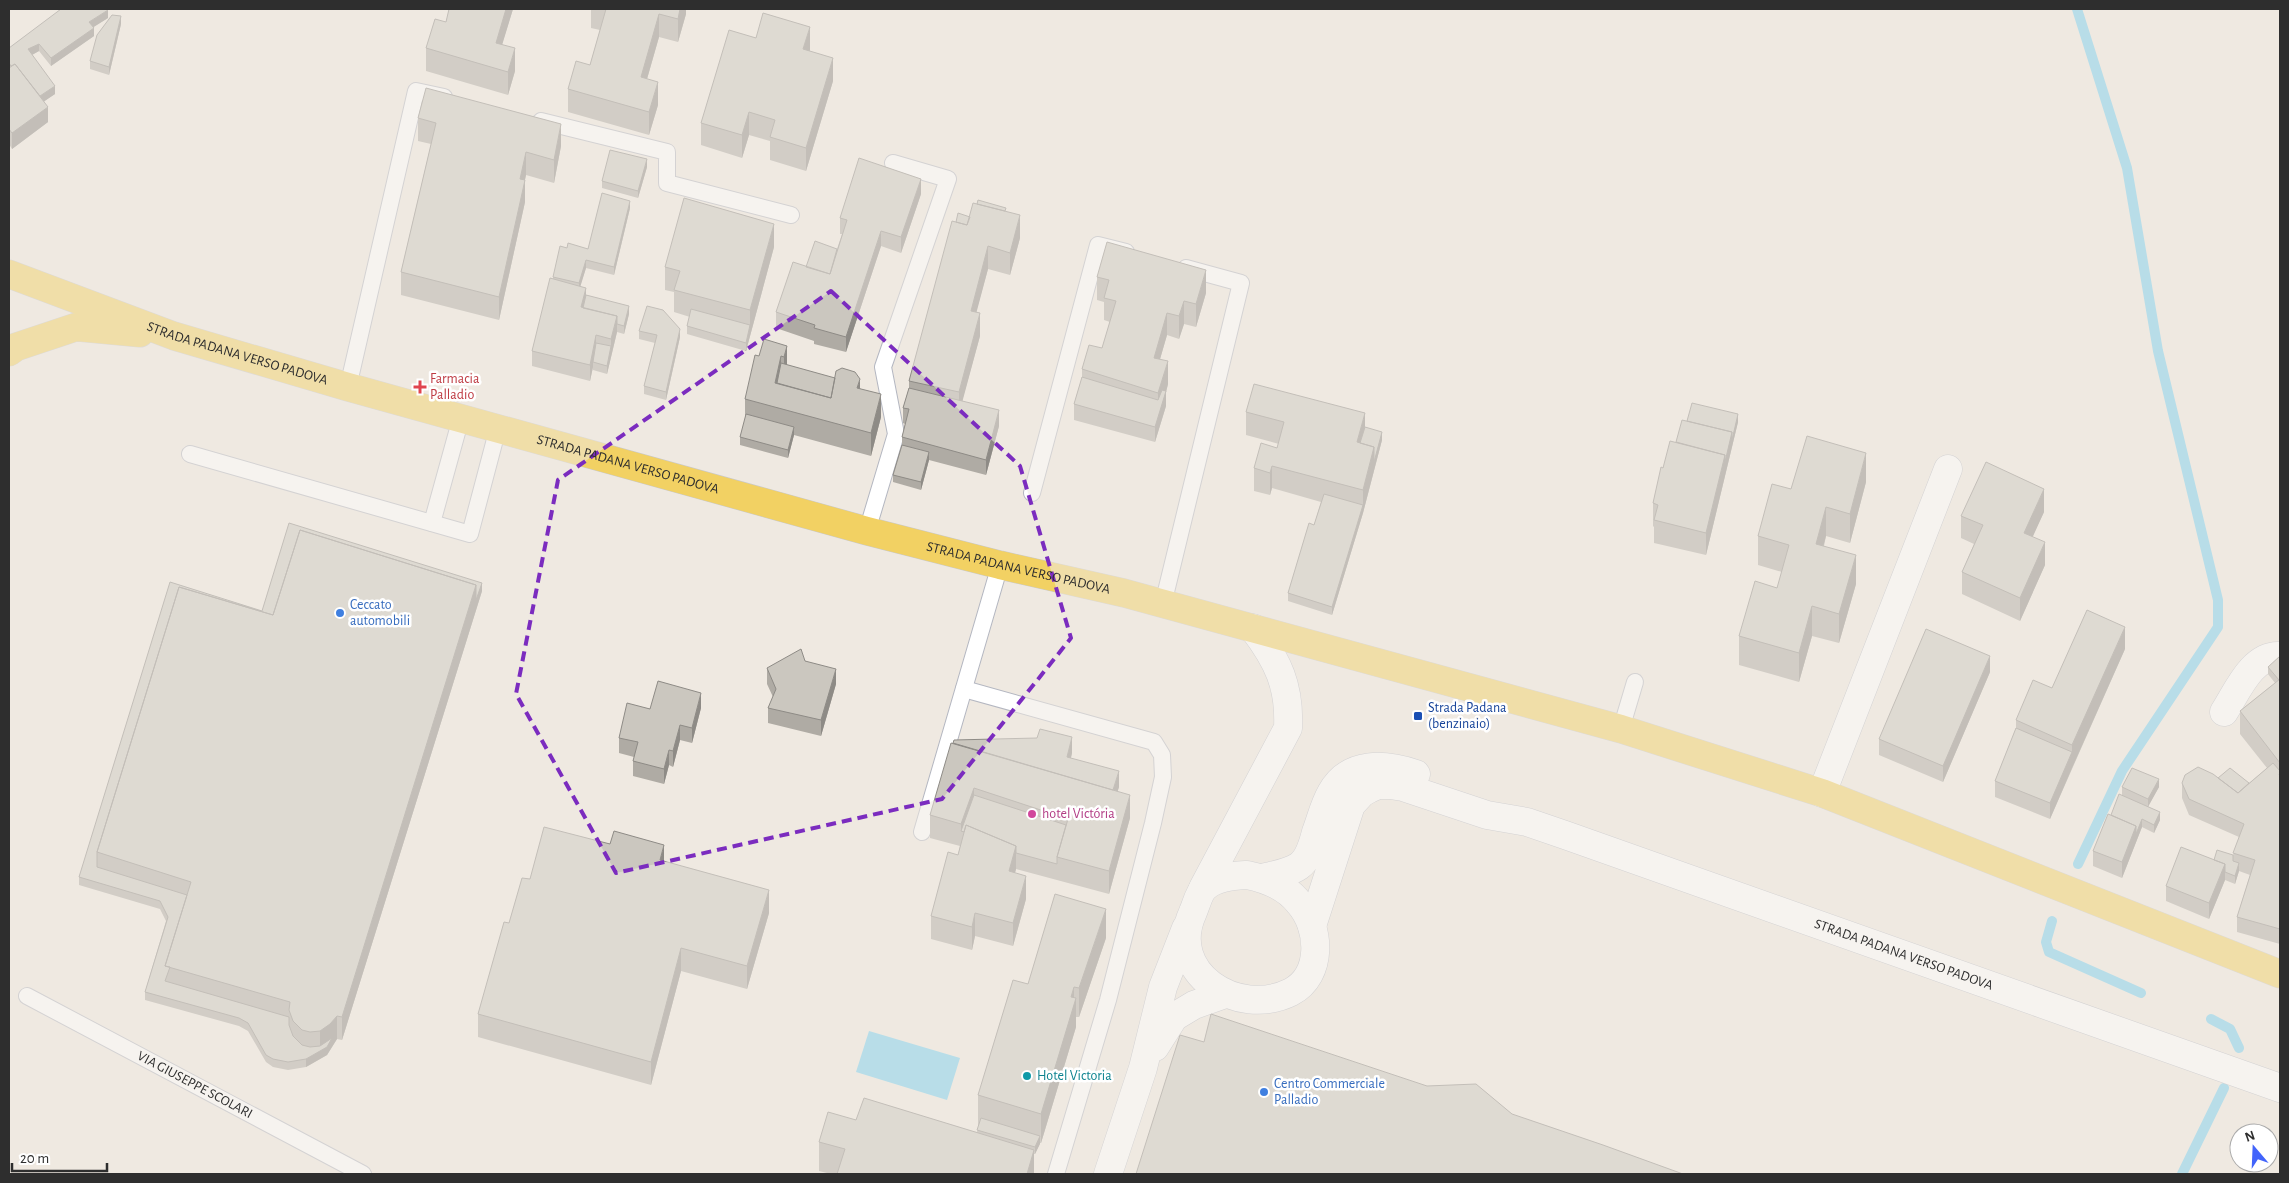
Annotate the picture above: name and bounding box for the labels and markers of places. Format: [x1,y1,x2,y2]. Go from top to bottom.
place label: Farmacia Palladio [430,372,480,402]
marker: Farmacia Palladio [414,381,426,393]
place label: Ceccato automobili [350,598,410,628]
marker: Ceccato automobili [334,607,346,619]
place label: Strada Padana (benzinaio) [1428,701,1507,731]
marker: Strada Padana (benzinaio) [1412,710,1424,722]
place label: hotel Victória [1042,807,1115,821]
marker: hotel Victória [1026,808,1038,820]
place label: Hotel Victoria [1037,1069,1112,1083]
marker: Hotel Victoria [1021,1070,1033,1082]
place label: Centro Commerciale Palladio [1274,1077,1385,1107]
marker: Centro Commerciale Palladio [1258,1086,1270,1098]

